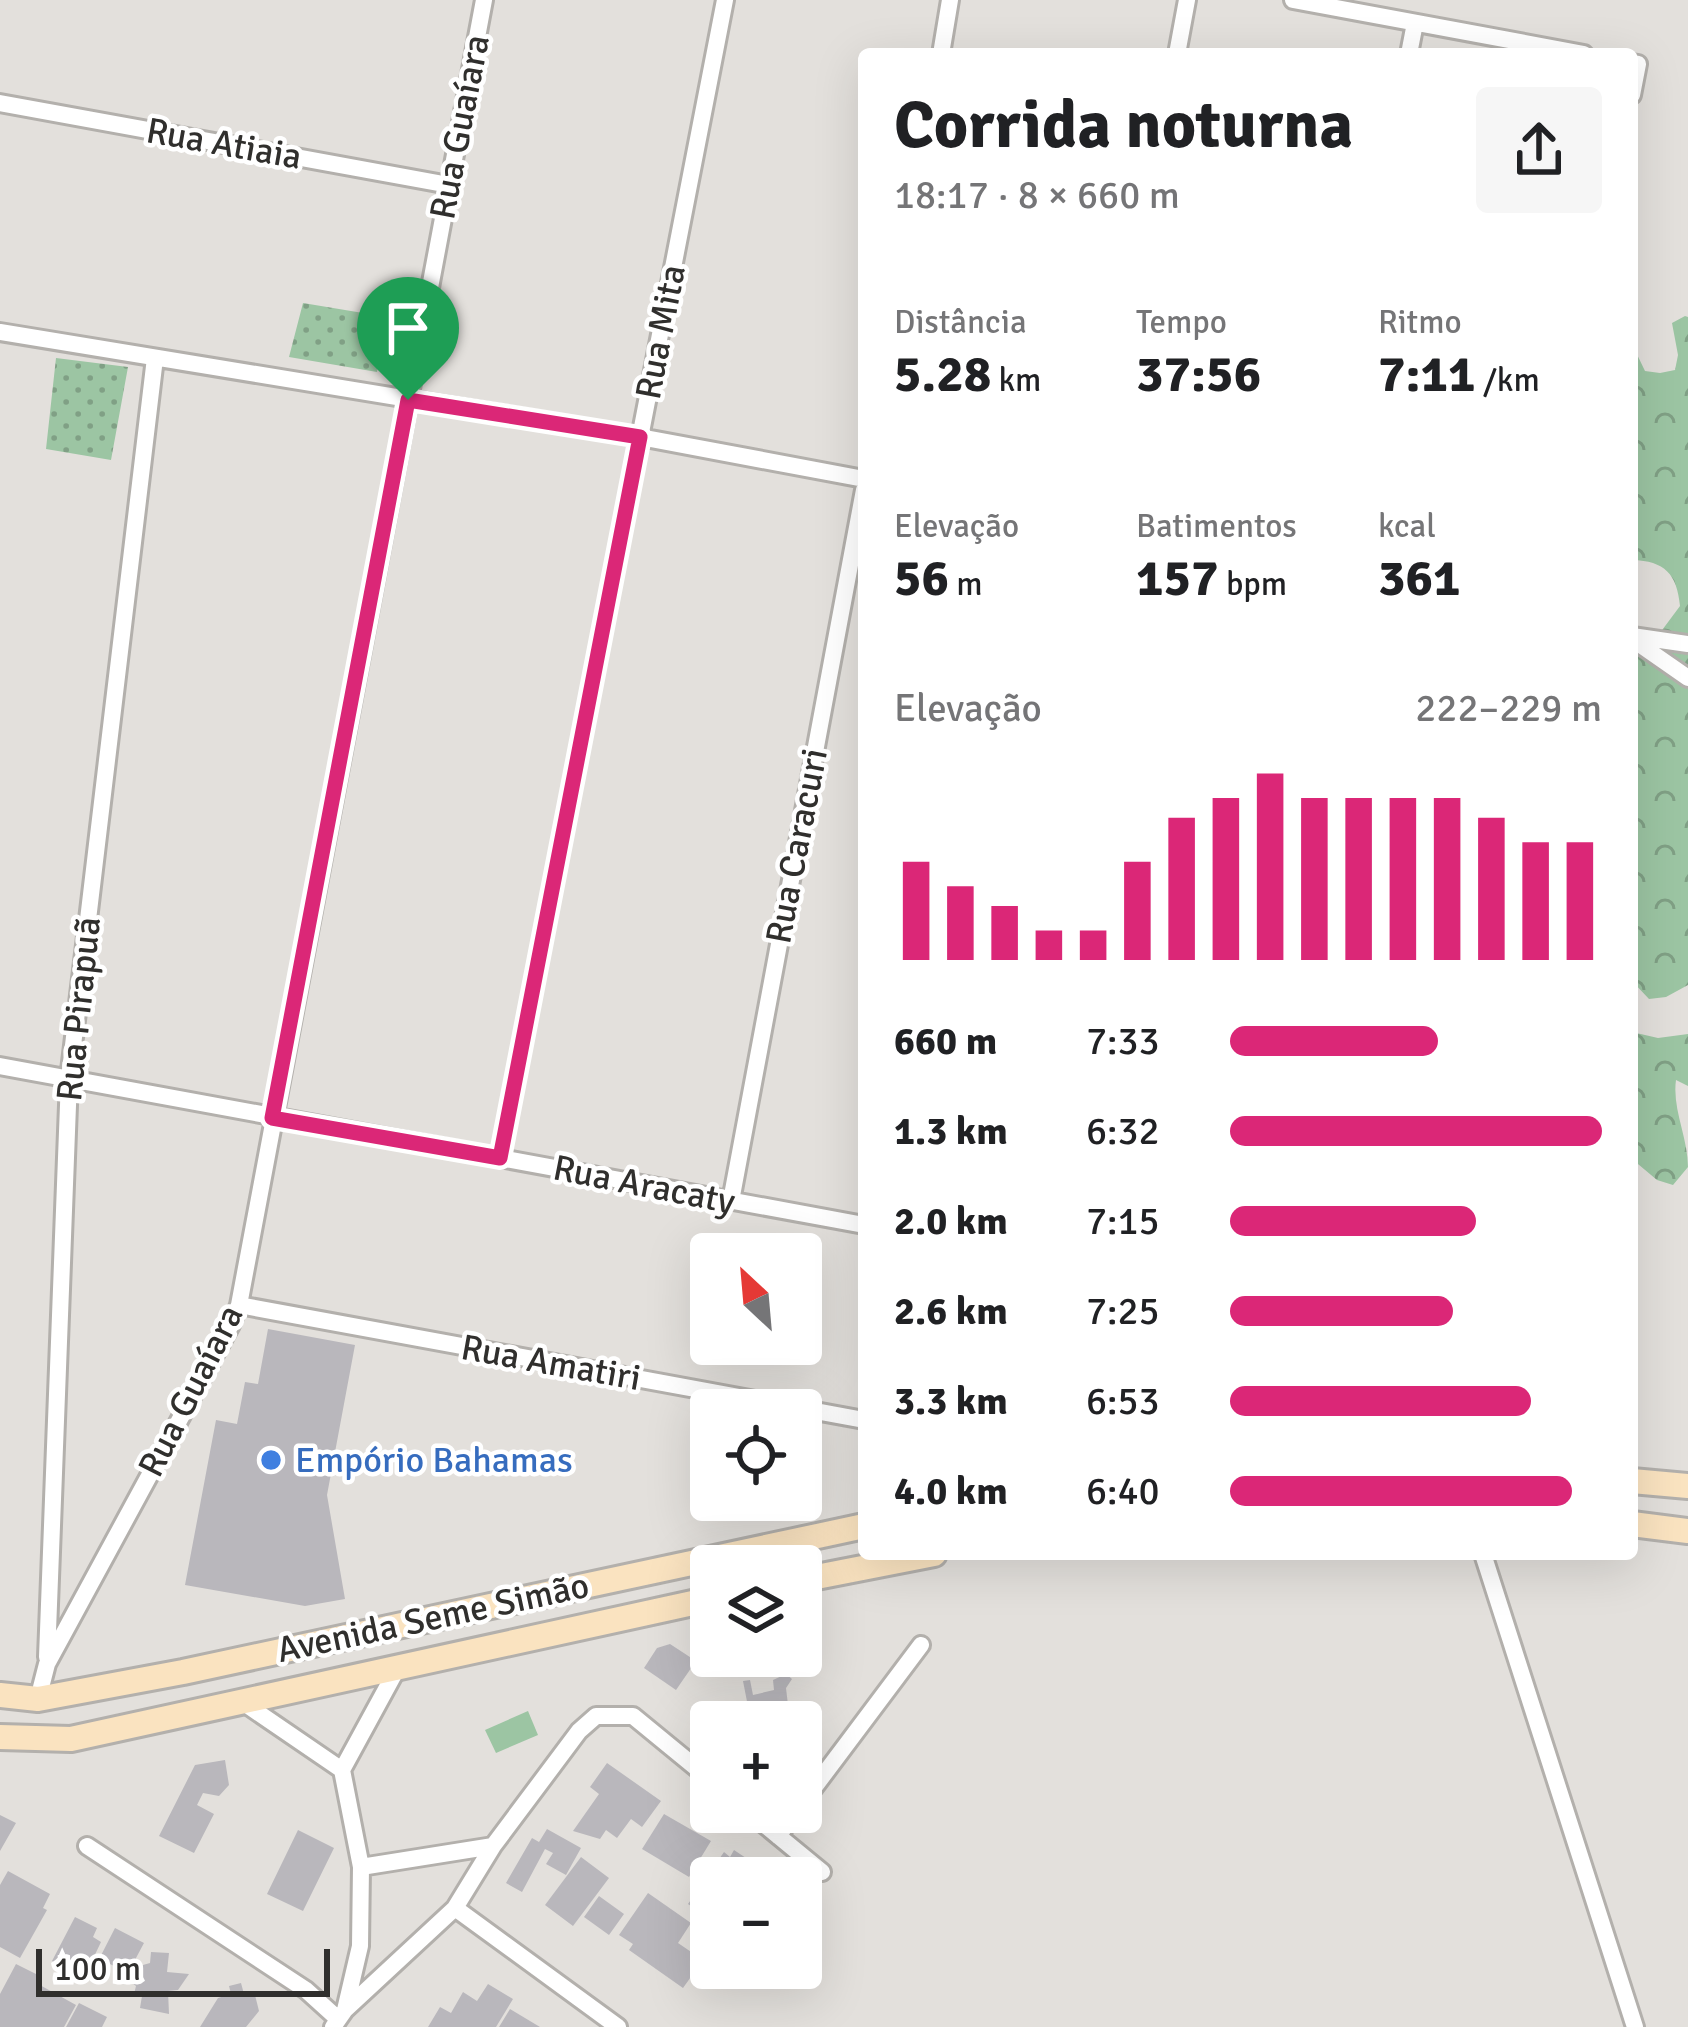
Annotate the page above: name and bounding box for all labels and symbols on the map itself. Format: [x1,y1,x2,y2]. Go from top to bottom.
street label: Rua Guaíara [420,31,500,223]
street label: Rua Atiaia [143,108,305,180]
street label: Rua Mita [626,261,696,403]
pin [357,277,459,400]
street label: Rua Caracuri [756,745,838,947]
street label: Rua Pirapuã [47,915,111,1103]
street label: Rua Aracaty [549,1145,739,1225]
north arrow [690,1233,822,1365]
street label: Rua Guaíara [128,1297,254,1485]
street label: Rua Amatiri [458,1325,644,1401]
place label: Empório Bahamas [295,1438,573,1483]
marker: Empório Bahamas [258,1447,284,1473]
street label: Avenida Seme Simão [273,1563,593,1673]
scale bar [36,1943,330,1996]

